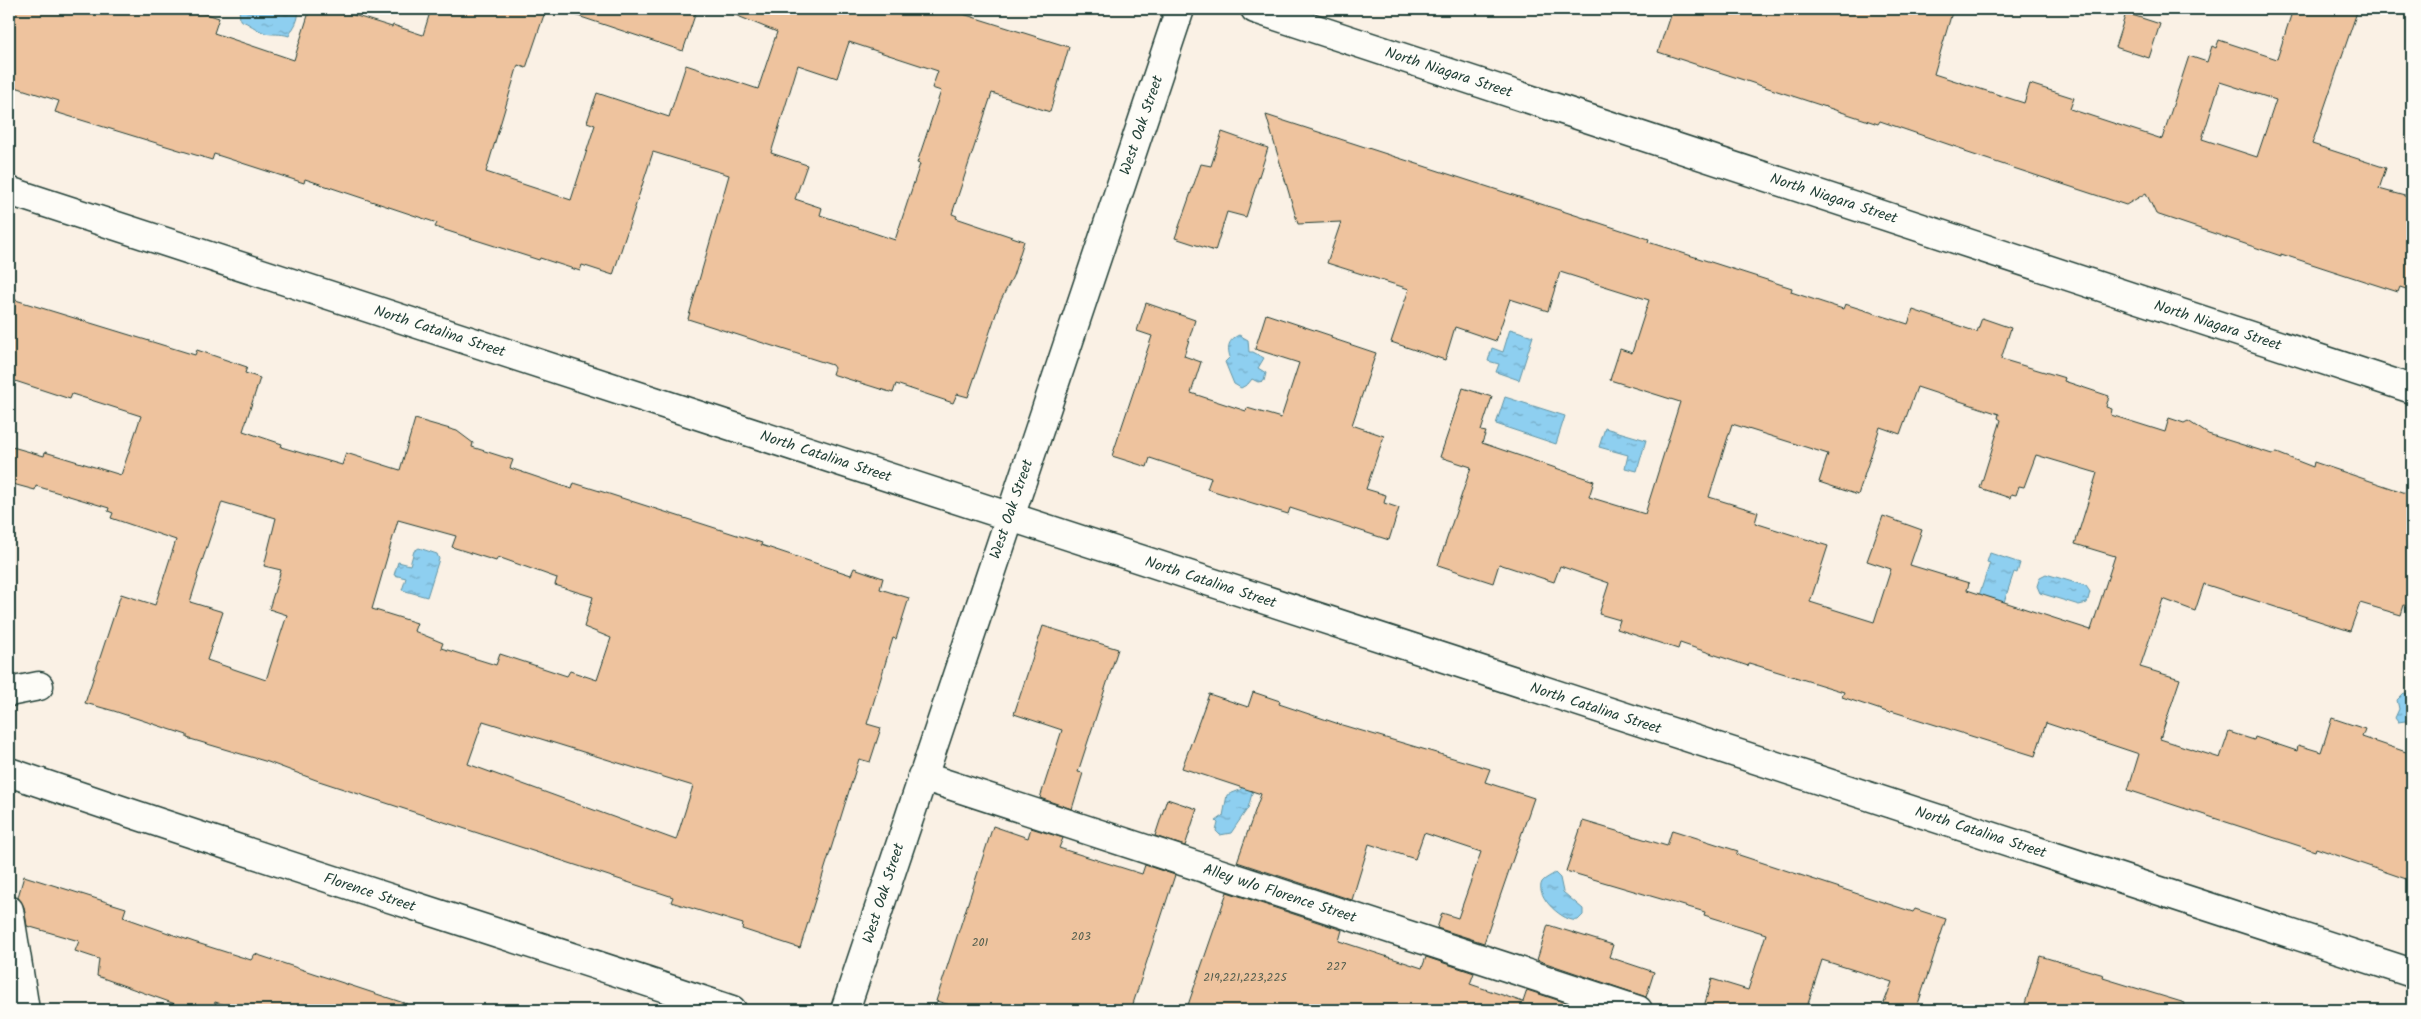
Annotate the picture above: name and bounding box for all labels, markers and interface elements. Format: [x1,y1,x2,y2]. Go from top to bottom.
street label: North Niagara Street [1382,41,1516,105]
street label: West Oak Street [1114,72,1170,178]
street label: North Niagara Street [1767,167,1901,231]
street label: North Niagara Street [2151,294,2285,358]
street label: North Catalina Street [371,299,509,365]
street label: North Catalina Street [757,424,895,490]
street label: West Oak Street [984,456,1040,562]
street label: North Catalina Street [1142,550,1280,616]
street label: North Catalina Street [1527,676,1665,742]
street label: North Catalina Street [1912,800,2050,866]
street label: West Oak Street [856,840,911,946]
street label: Alley w/o Florence Street [1200,858,1360,930]
street label: Florence Street [321,867,419,919]
house number: 203 [1071,927,1091,946]
house number: 201 [972,933,989,952]
house number: 227 [1326,957,1346,976]
house number: 219,221,223,225 [1203,968,1288,987]

